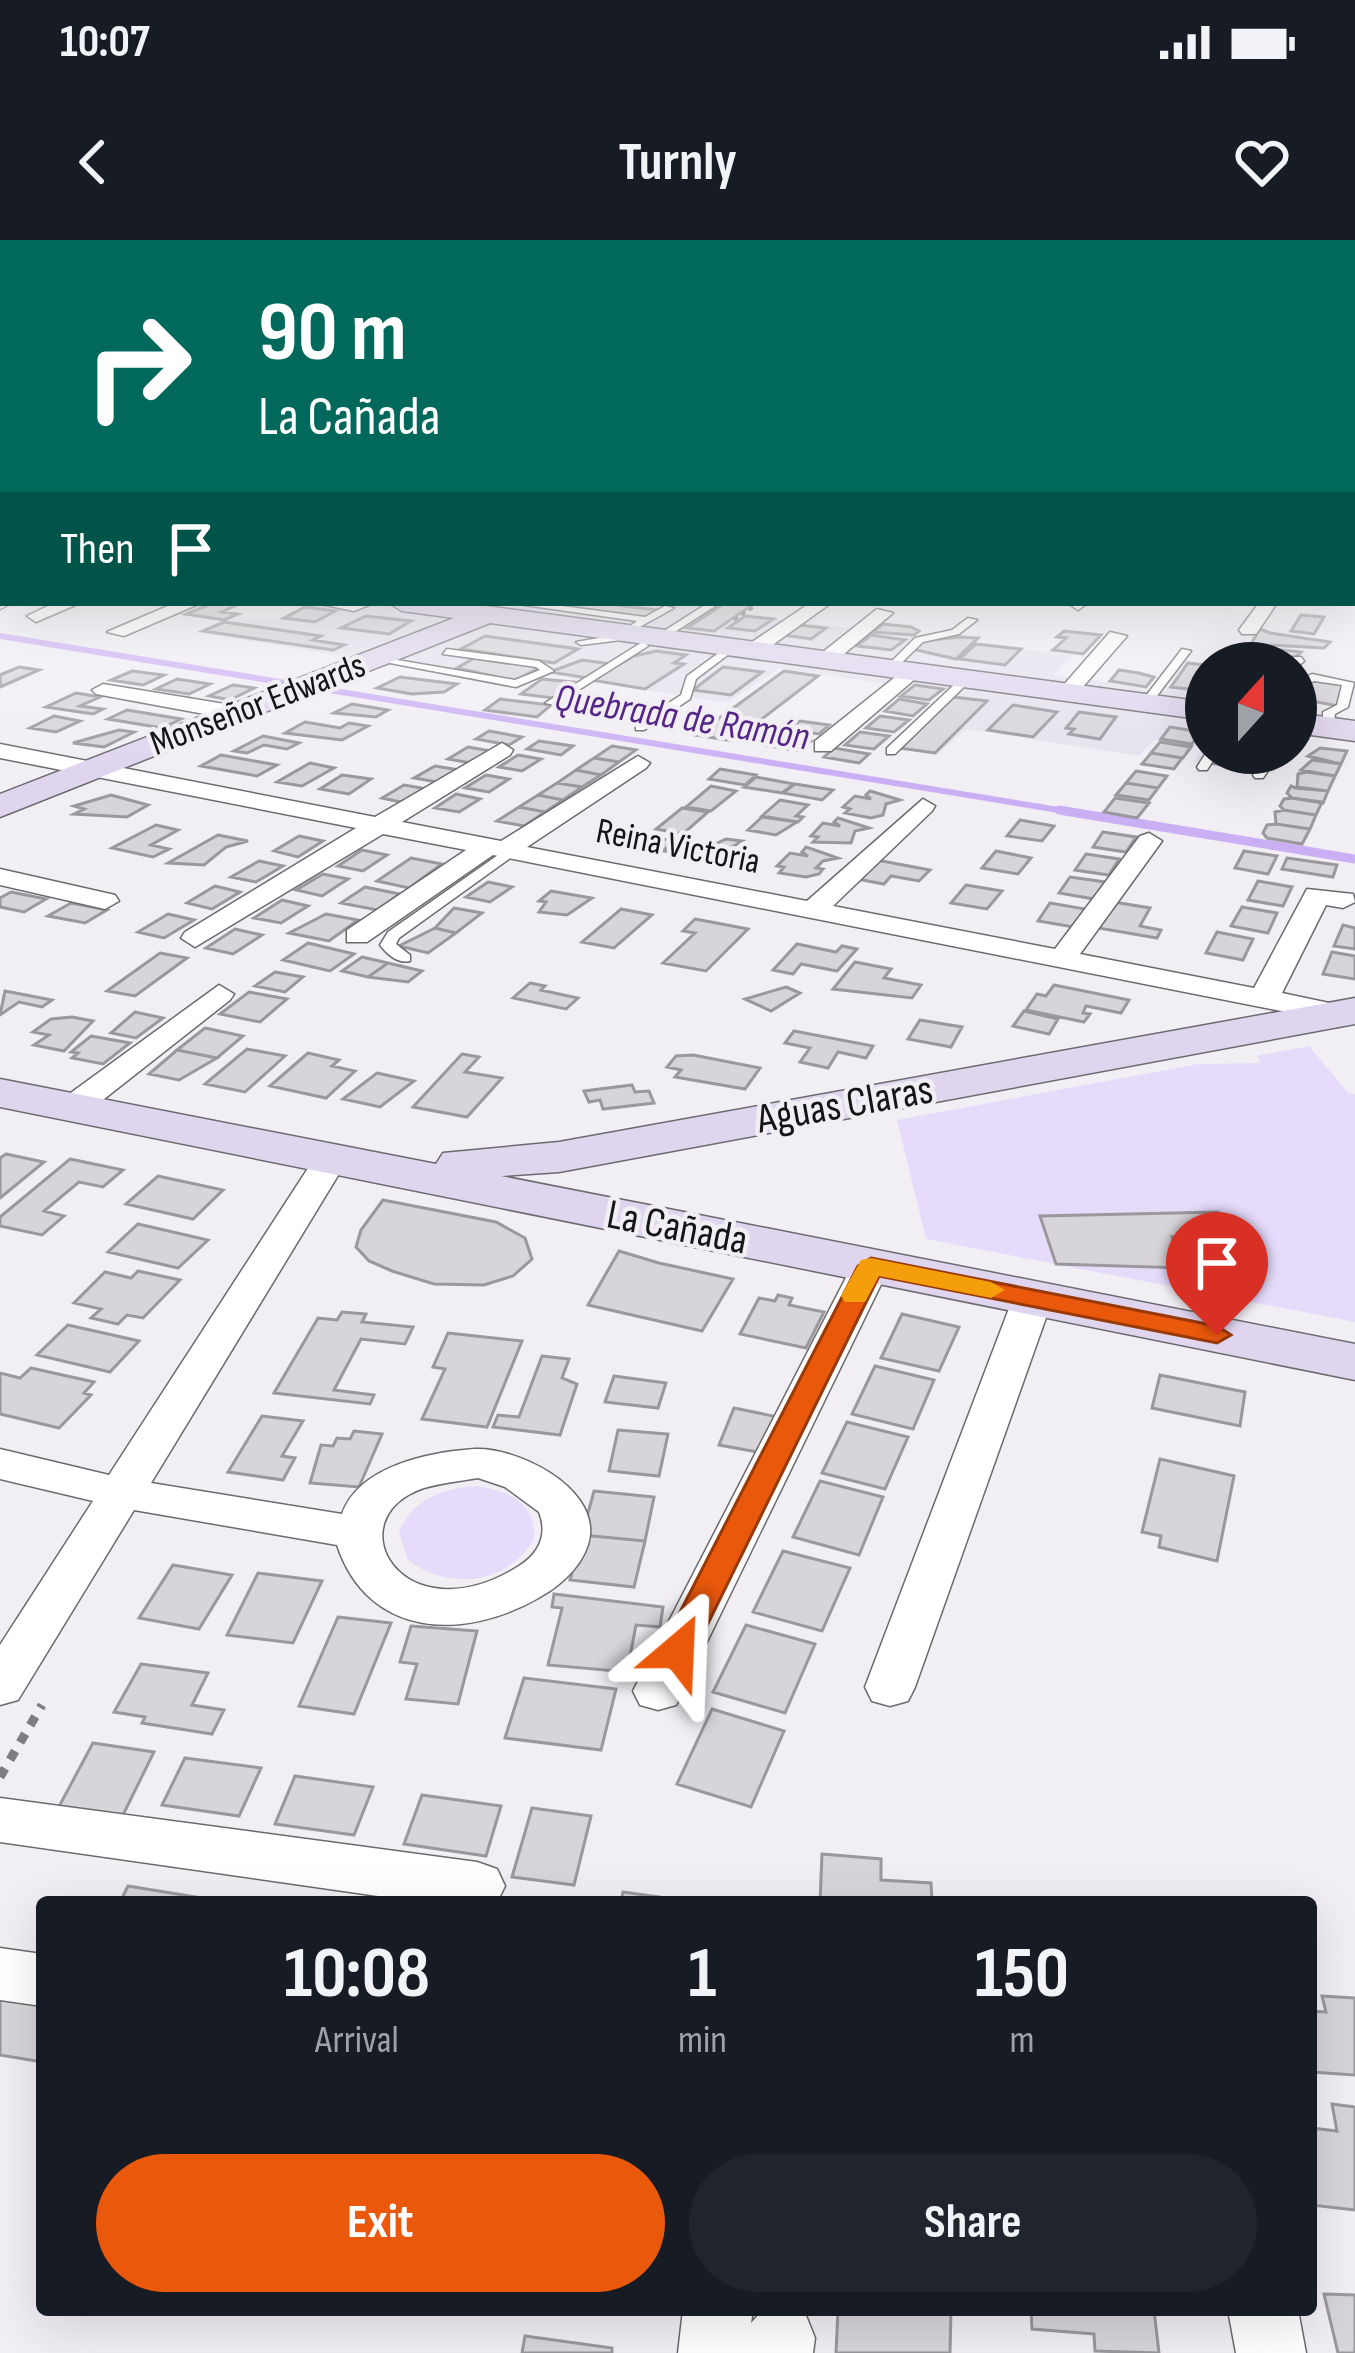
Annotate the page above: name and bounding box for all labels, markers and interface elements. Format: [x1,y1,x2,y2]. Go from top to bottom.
text: 10:07 [60,15,150,70]
icon: back [60,129,126,195]
icon: heart [1229,129,1295,195]
text: Turnly [618,130,737,195]
text: 90 m [258,283,407,384]
icon: right [60,288,216,444]
text: La Cañada [258,385,441,450]
icon: arrive [158,516,224,582]
text: Then [60,522,134,577]
north arrow [1185,642,1317,774]
map controls [1185,642,1317,774]
street label: Monseñor Edwards [145,644,371,766]
water label: Quebrada de Ramón [551,675,813,761]
street label: Reina Victoria [592,810,764,884]
street label: Aguas Claras [752,1064,937,1146]
street label: La Cañada [602,1189,752,1267]
pin [1166,1212,1268,1335]
icon: arrive [1184,1230,1250,1296]
position arrow [615,1588,741,1714]
text: 10:08 [284,1931,430,2018]
text: 1 [688,1931,716,2018]
text: 150 [975,1931,1069,2018]
text: Arrival [315,2017,399,2064]
text: min [678,2017,727,2064]
text: m [1009,2017,1034,2064]
button: Exit [96,2154,665,2292]
button: Share [689,2154,1257,2292]

